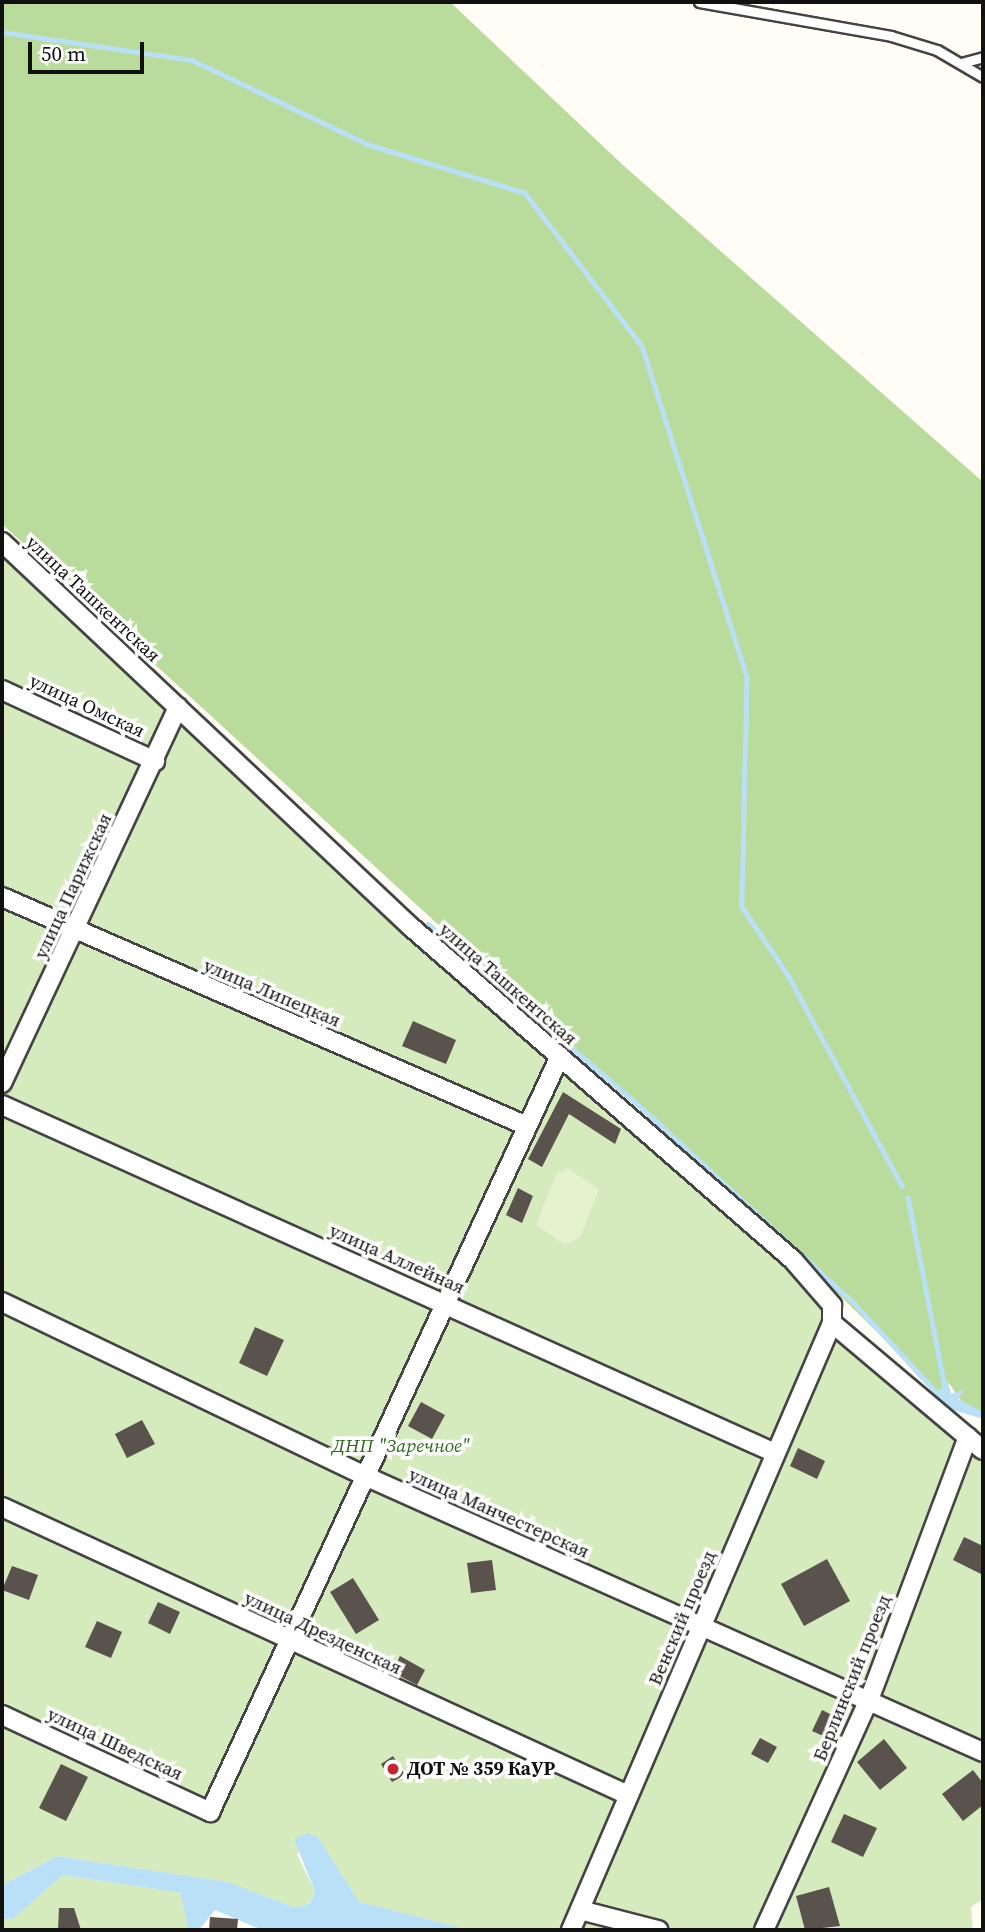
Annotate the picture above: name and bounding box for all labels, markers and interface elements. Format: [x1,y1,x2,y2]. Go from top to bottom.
scale bar [32,28,147,72]
text: 50 m [41,39,86,68]
street label: улица Ташкентская [21,531,165,667]
street label: улица Омская [26,669,148,743]
street label: улица Парижская [29,810,117,962]
street label: улица Ташкентская [434,918,582,1050]
street label: улица Липецкая [200,954,344,1032]
street label: улица Аллейная [326,1219,468,1299]
park label: ДНП "Заречное" [332,1435,470,1457]
street label: улица Манчестерская [405,1463,593,1563]
street label: Венский проезд [643,1547,721,1689]
street label: улица Дрезденская [241,1586,405,1680]
street label: Берлинский проезд [808,1591,896,1765]
street label: улица Шведская [44,1703,186,1785]
place label: ДОТ № 359 КаУР [407,1758,555,1780]
marker: ДОТ № 359 КаУР [385,1761,401,1777]

